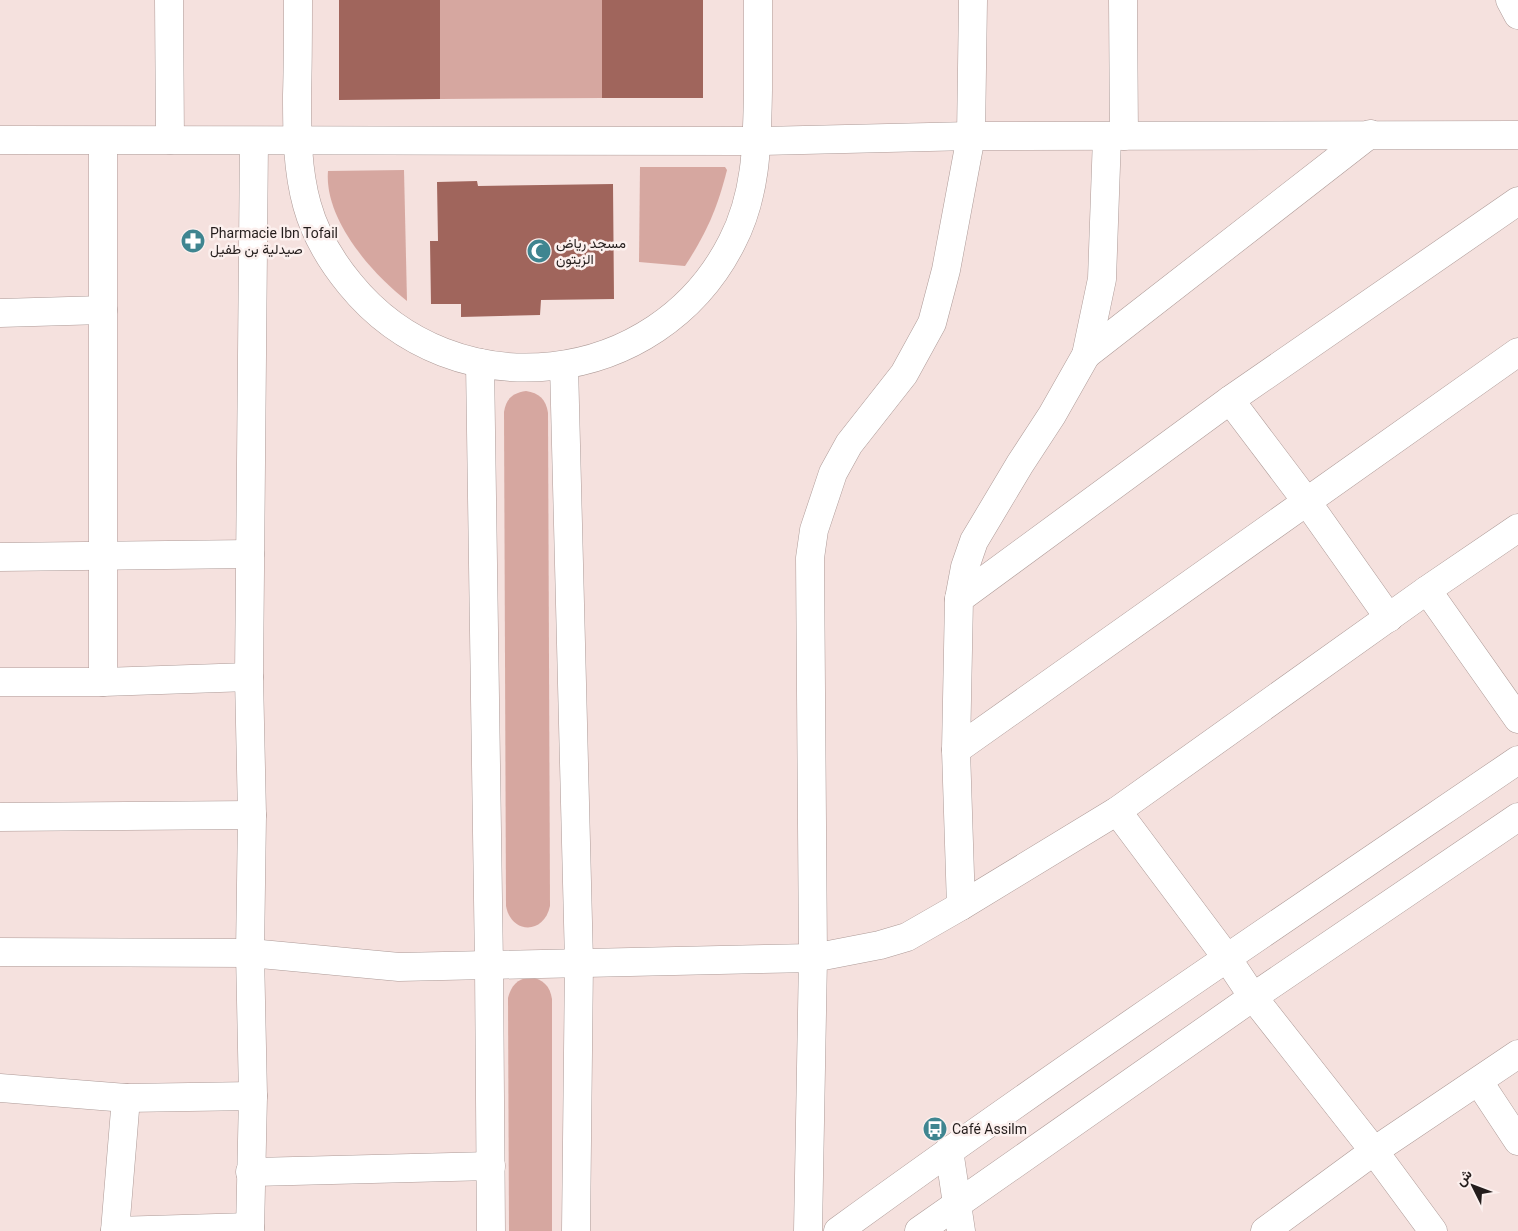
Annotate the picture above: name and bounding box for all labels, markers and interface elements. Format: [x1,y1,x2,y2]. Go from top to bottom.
place label: Pharmacie Ibn Tofail صيدلية بن طفيل [210,225,338,258]
pharmacy icon: Pharmacie Ibn Tofail صيدلية بن طفيل [180,228,206,254]
place label: مسجد رياض الزيتون [556,235,626,268]
mosque icon: مسجد رياض الزيتون [526,238,552,264]
bus stop icon: Café Assilm [922,1116,948,1142]
place label: Café Assilm [952,1121,1027,1137]
north arrow [1448,1161,1498,1211]
text: ش [1452,1166,1476,1190]

